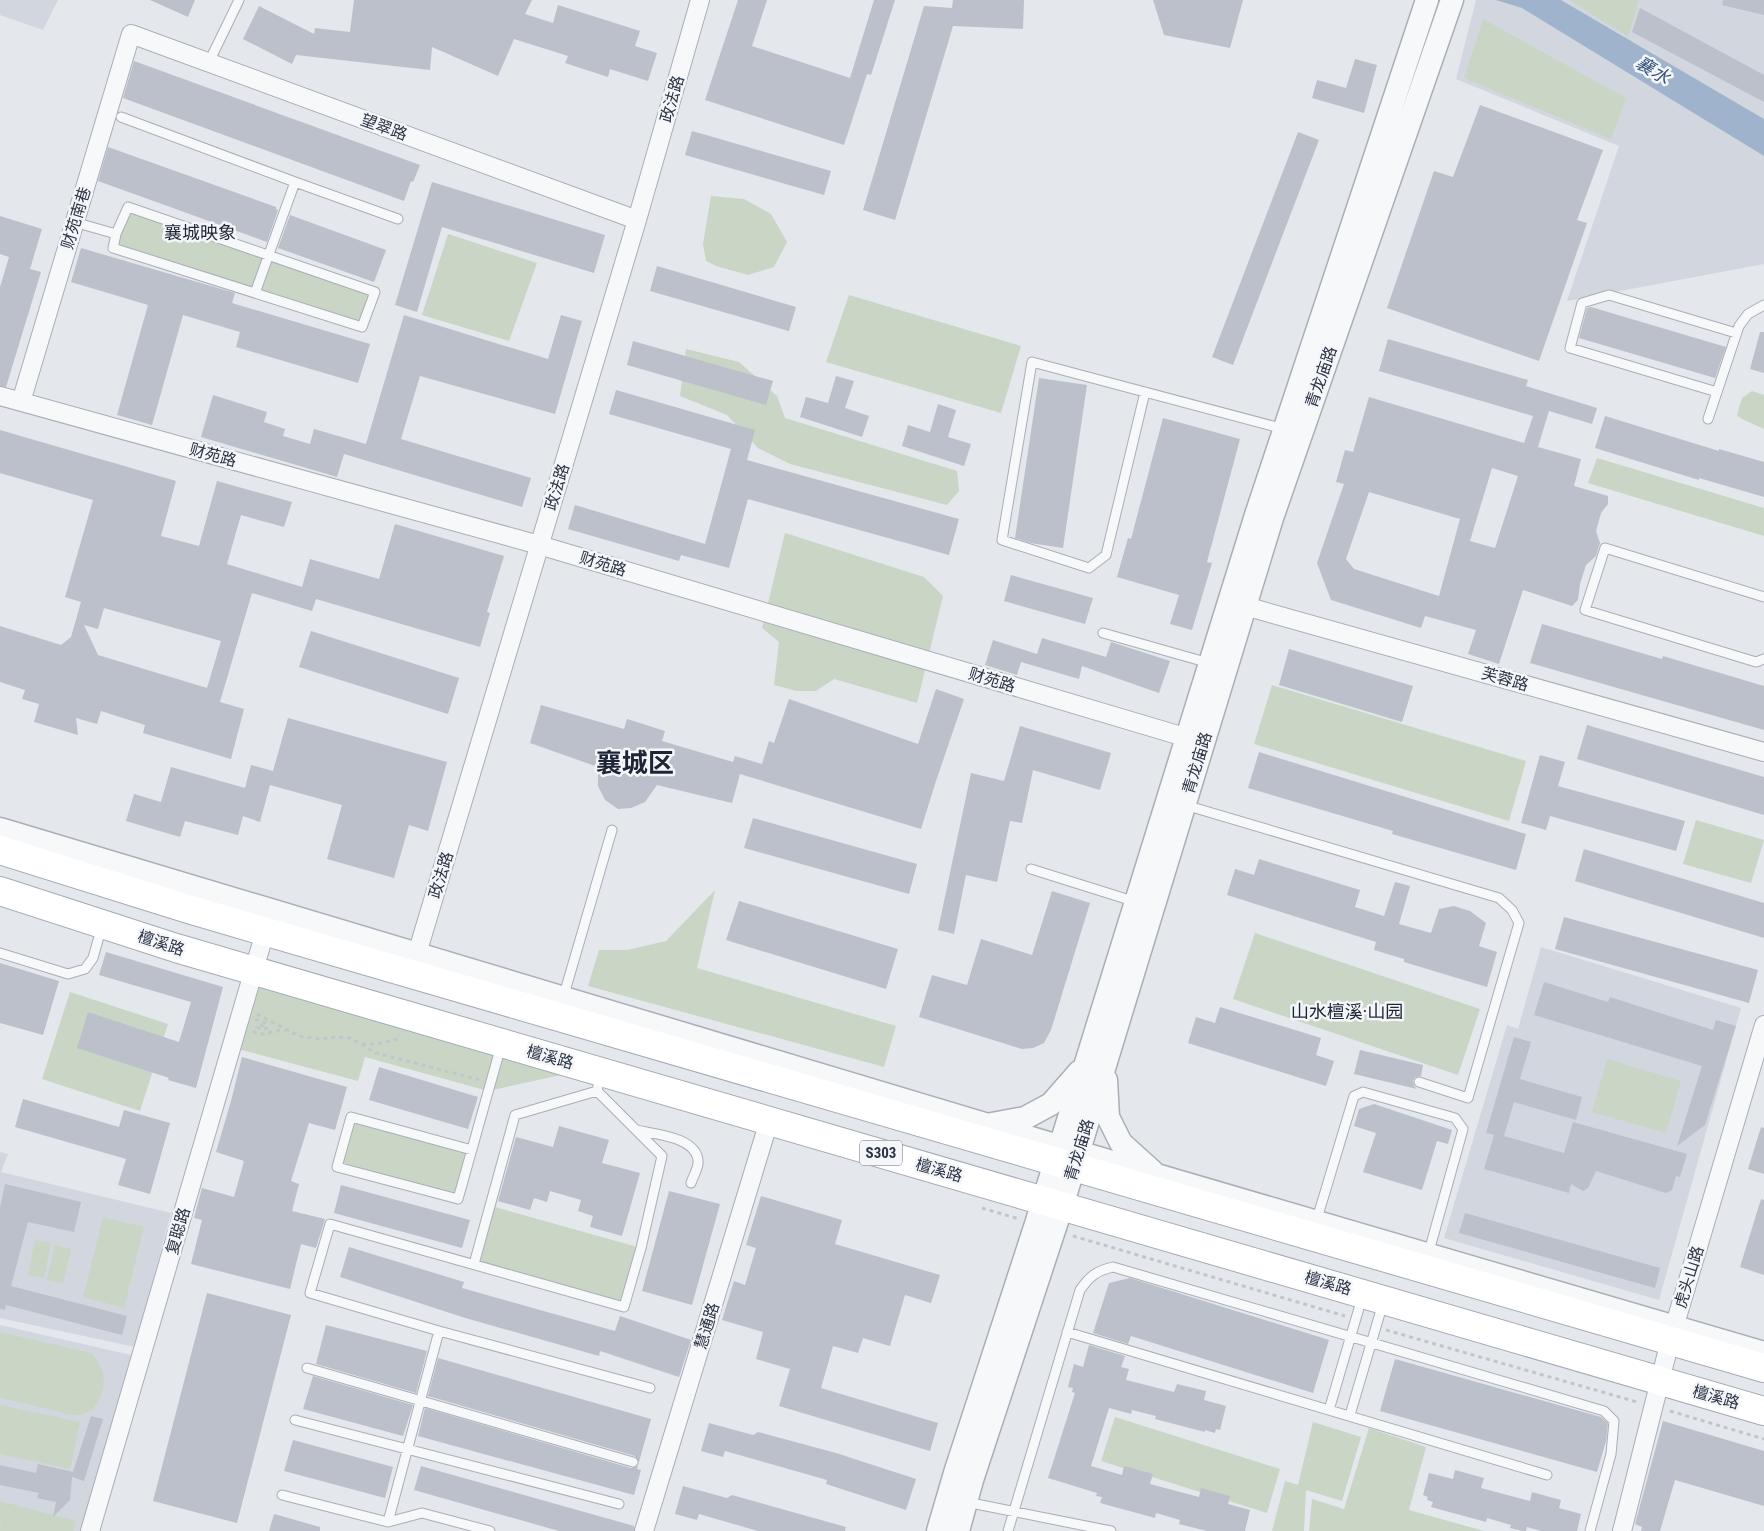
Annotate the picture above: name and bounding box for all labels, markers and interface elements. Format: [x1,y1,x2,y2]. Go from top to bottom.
water label: 襄水 [1632,52,1675,89]
street label: 政法路 [656,73,688,125]
street label: 望翠路 [358,110,410,144]
street label: 财苑南巷 [58,185,94,251]
district label: 襄城映象 [164,222,236,243]
street label: 青龙庙路 [1302,344,1340,410]
street label: 财苑路 [187,440,239,470]
street label: 政法路 [541,461,573,513]
street label: 财苑路 [577,548,629,580]
street label: 芙蓉路 [1479,663,1531,695]
street label: 财苑路 [966,664,1018,696]
street label: 青龙庙路 [1179,730,1215,796]
district label: 襄城区 [596,748,674,778]
street label: 政法路 [425,849,457,901]
street label: 檀溪路 [135,927,187,959]
district label: 山水檀溪·山园 [1291,1001,1403,1022]
street label: 檀溪路 [524,1041,576,1073]
street label: 青龙庙路 [1061,1117,1097,1183]
road number: S303 [860,1140,902,1166]
street label: 檀溪路 [913,1154,965,1186]
street label: 复聪路 [162,1205,194,1257]
street label: 虎头山路 [1671,1244,1707,1310]
street label: 檀溪路 [1302,1267,1354,1299]
street label: 慧通路 [691,1300,723,1352]
street label: 檀溪路 [1690,1381,1742,1413]

